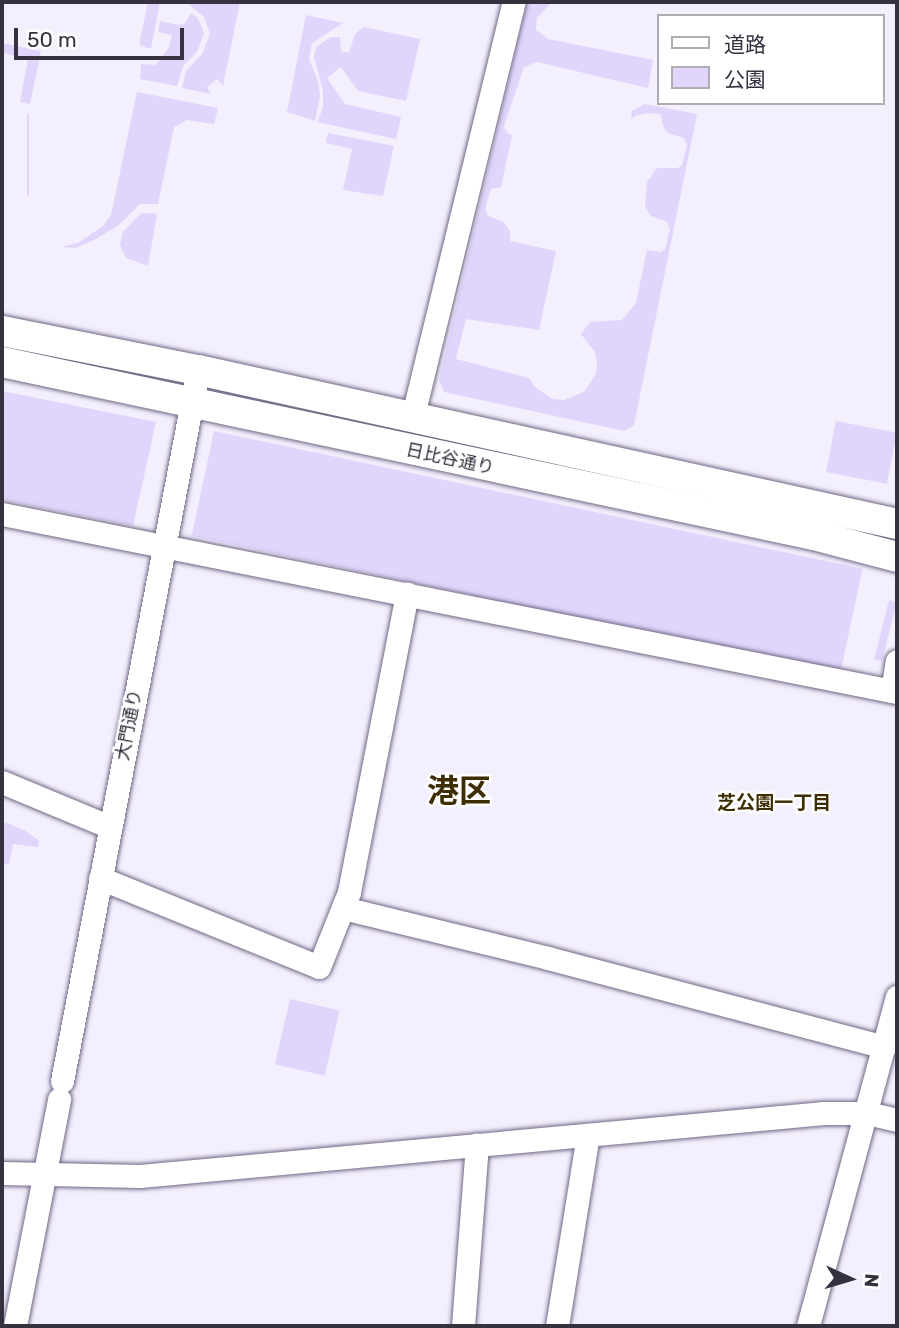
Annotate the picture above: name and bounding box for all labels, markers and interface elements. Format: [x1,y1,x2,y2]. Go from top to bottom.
scale bar [18,14,187,58]
legend [657,14,885,105]
text: 50 m [27,27,77,52]
text: 道路 [724,32,766,57]
text: 公園 [724,67,766,92]
street label: 日比谷通り [404,439,496,479]
street label: 大門通り [112,688,146,762]
district label: 港区 [427,772,491,810]
district label: 芝公園一丁目 [717,792,831,814]
north arrow [815,1244,885,1314]
text: N [859,1273,883,1288]

